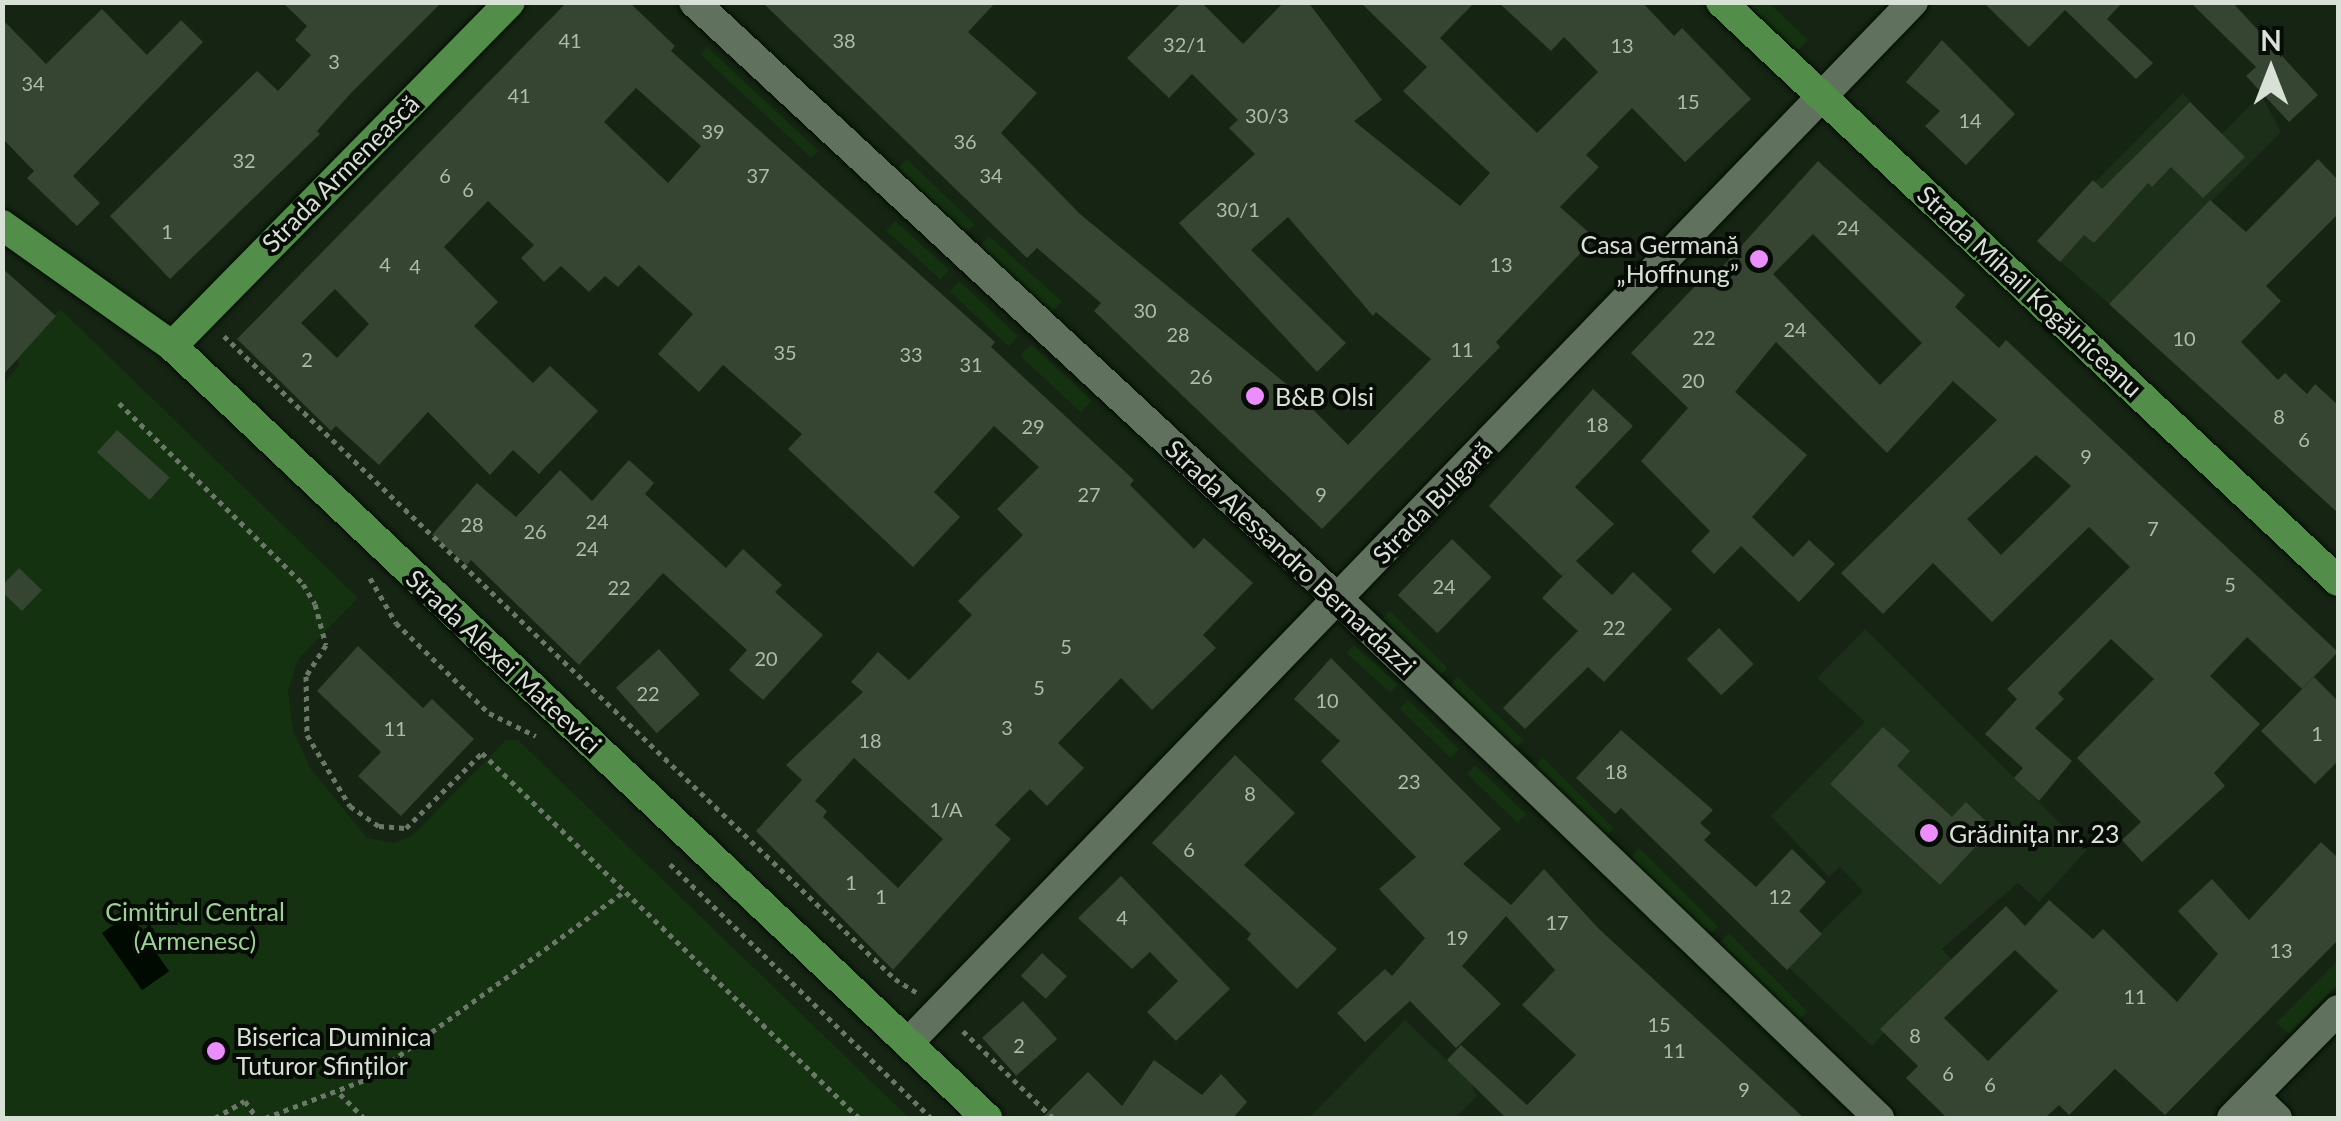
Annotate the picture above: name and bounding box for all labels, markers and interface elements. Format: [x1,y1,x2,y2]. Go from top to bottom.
north arrow [2221,20,2321,120]
text: N [2260,23,2282,57]
house number: 41 [558,28,582,52]
house number: 38 [832,28,856,52]
house number: 32/1 [1163,32,1207,56]
house number: 13 [1610,33,1634,57]
house number: 3 [328,49,340,73]
house number: 34 [21,71,45,95]
house number: 41 [507,83,531,107]
street label: Strada Armenească [255,88,425,258]
house number: 15 [1676,89,1700,113]
house number: 30/3 [1245,103,1289,127]
house number: 14 [1958,108,1982,132]
house number: 39 [701,119,725,143]
house number: 36 [953,129,977,153]
house number: 32 [232,148,256,172]
house number: 6 [439,163,451,187]
house number: 37 [746,163,770,187]
house number: 34 [979,163,1003,187]
house number: 6 [462,177,474,201]
street label: Strada Mihail Kogălniceanu [1912,179,2148,403]
house number: 30/1 [1216,197,1260,221]
house number: 24 [1836,215,1860,239]
house number: 1 [161,219,173,243]
place label: Casa Germană „Hoffnung” [1580,230,1739,289]
marker: Casa Germană „Hoffnung” [1748,248,1770,270]
house number: 4 [379,252,391,276]
house number: 13 [1489,252,1513,276]
house number: 4 [409,254,421,278]
house number: 30 [1133,298,1157,322]
house number: 24 [1783,317,1807,341]
house number: 28 [1166,322,1190,346]
house number: 22 [1692,325,1716,349]
house number: 10 [2172,326,2196,350]
house number: 11 [1450,337,1474,361]
house number: 35 [773,340,797,364]
house number: 33 [899,342,923,366]
house number: 2 [301,347,313,371]
house number: 31 [959,352,983,376]
house number: 26 [1189,364,1213,388]
house number: 20 [1681,368,1705,392]
place label: B&B Olsi [1275,381,1374,411]
marker: B&B Olsi [1244,385,1266,407]
house number: 8 [2273,404,2285,428]
house number: 18 [1585,412,1609,436]
house number: 29 [1021,414,1045,438]
house number: 6 [2298,427,2310,451]
street label: Strada Alessandro Bernardazzi [1160,433,1422,681]
street label: Strada Bulgară [1366,435,1498,569]
house number: 9 [2080,444,2092,468]
house number: 27 [1077,482,1101,506]
house number: 9 [1315,482,1327,506]
house number: 24 [585,509,609,533]
house number: 28 [460,512,484,536]
house number: 7 [2147,516,2159,540]
house number: 26 [523,519,547,543]
house number: 24 [575,536,599,560]
street label: Strada Alexei Mateevici [400,563,608,759]
house number: 5 [2224,572,2236,596]
house number: 24 [1432,574,1456,598]
house number: 22 [607,575,631,599]
house number: 22 [1602,615,1626,639]
house number: 5 [1060,634,1072,658]
house number: 20 [754,646,778,670]
house number: 5 [1033,675,1045,699]
house number: 22 [636,681,660,705]
house number: 10 [1315,688,1339,712]
house number: 3 [1001,715,1013,739]
house number: 11 [383,716,407,740]
house number: 1 [2311,721,2323,745]
house number: 18 [858,728,882,752]
house number: 18 [1604,759,1628,783]
house number: 23 [1397,769,1421,793]
house number: 8 [1244,781,1256,805]
house number: 1/A [929,797,963,821]
place label: Grădinița nr. 23 [1949,818,2119,848]
marker: Grădinița nr. 23 [1918,822,1940,844]
house number: 6 [1183,837,1195,861]
house number: 1 [845,870,857,894]
house number: 1 [875,884,887,908]
house number: 12 [1768,884,1792,908]
park label: Cimitirul Central (Armenesc) [105,897,285,956]
house number: 4 [1116,905,1128,929]
house number: 17 [1545,910,1569,934]
house number: 19 [1445,925,1469,949]
house number: 13 [2269,938,2293,962]
house number: 11 [2123,984,2147,1008]
house number: 15 [1647,1012,1671,1036]
place label: Biserica Duminica Tuturor Sfinților [236,1022,431,1081]
house number: 8 [1909,1023,1921,1047]
house number: 2 [1013,1033,1025,1057]
house number: 11 [1662,1038,1686,1062]
marker: Biserica Duminica Tuturor Sfinților [205,1040,227,1062]
house number: 6 [1942,1061,1954,1085]
house number: 6 [1984,1072,1996,1096]
house number: 9 [1738,1077,1750,1101]

